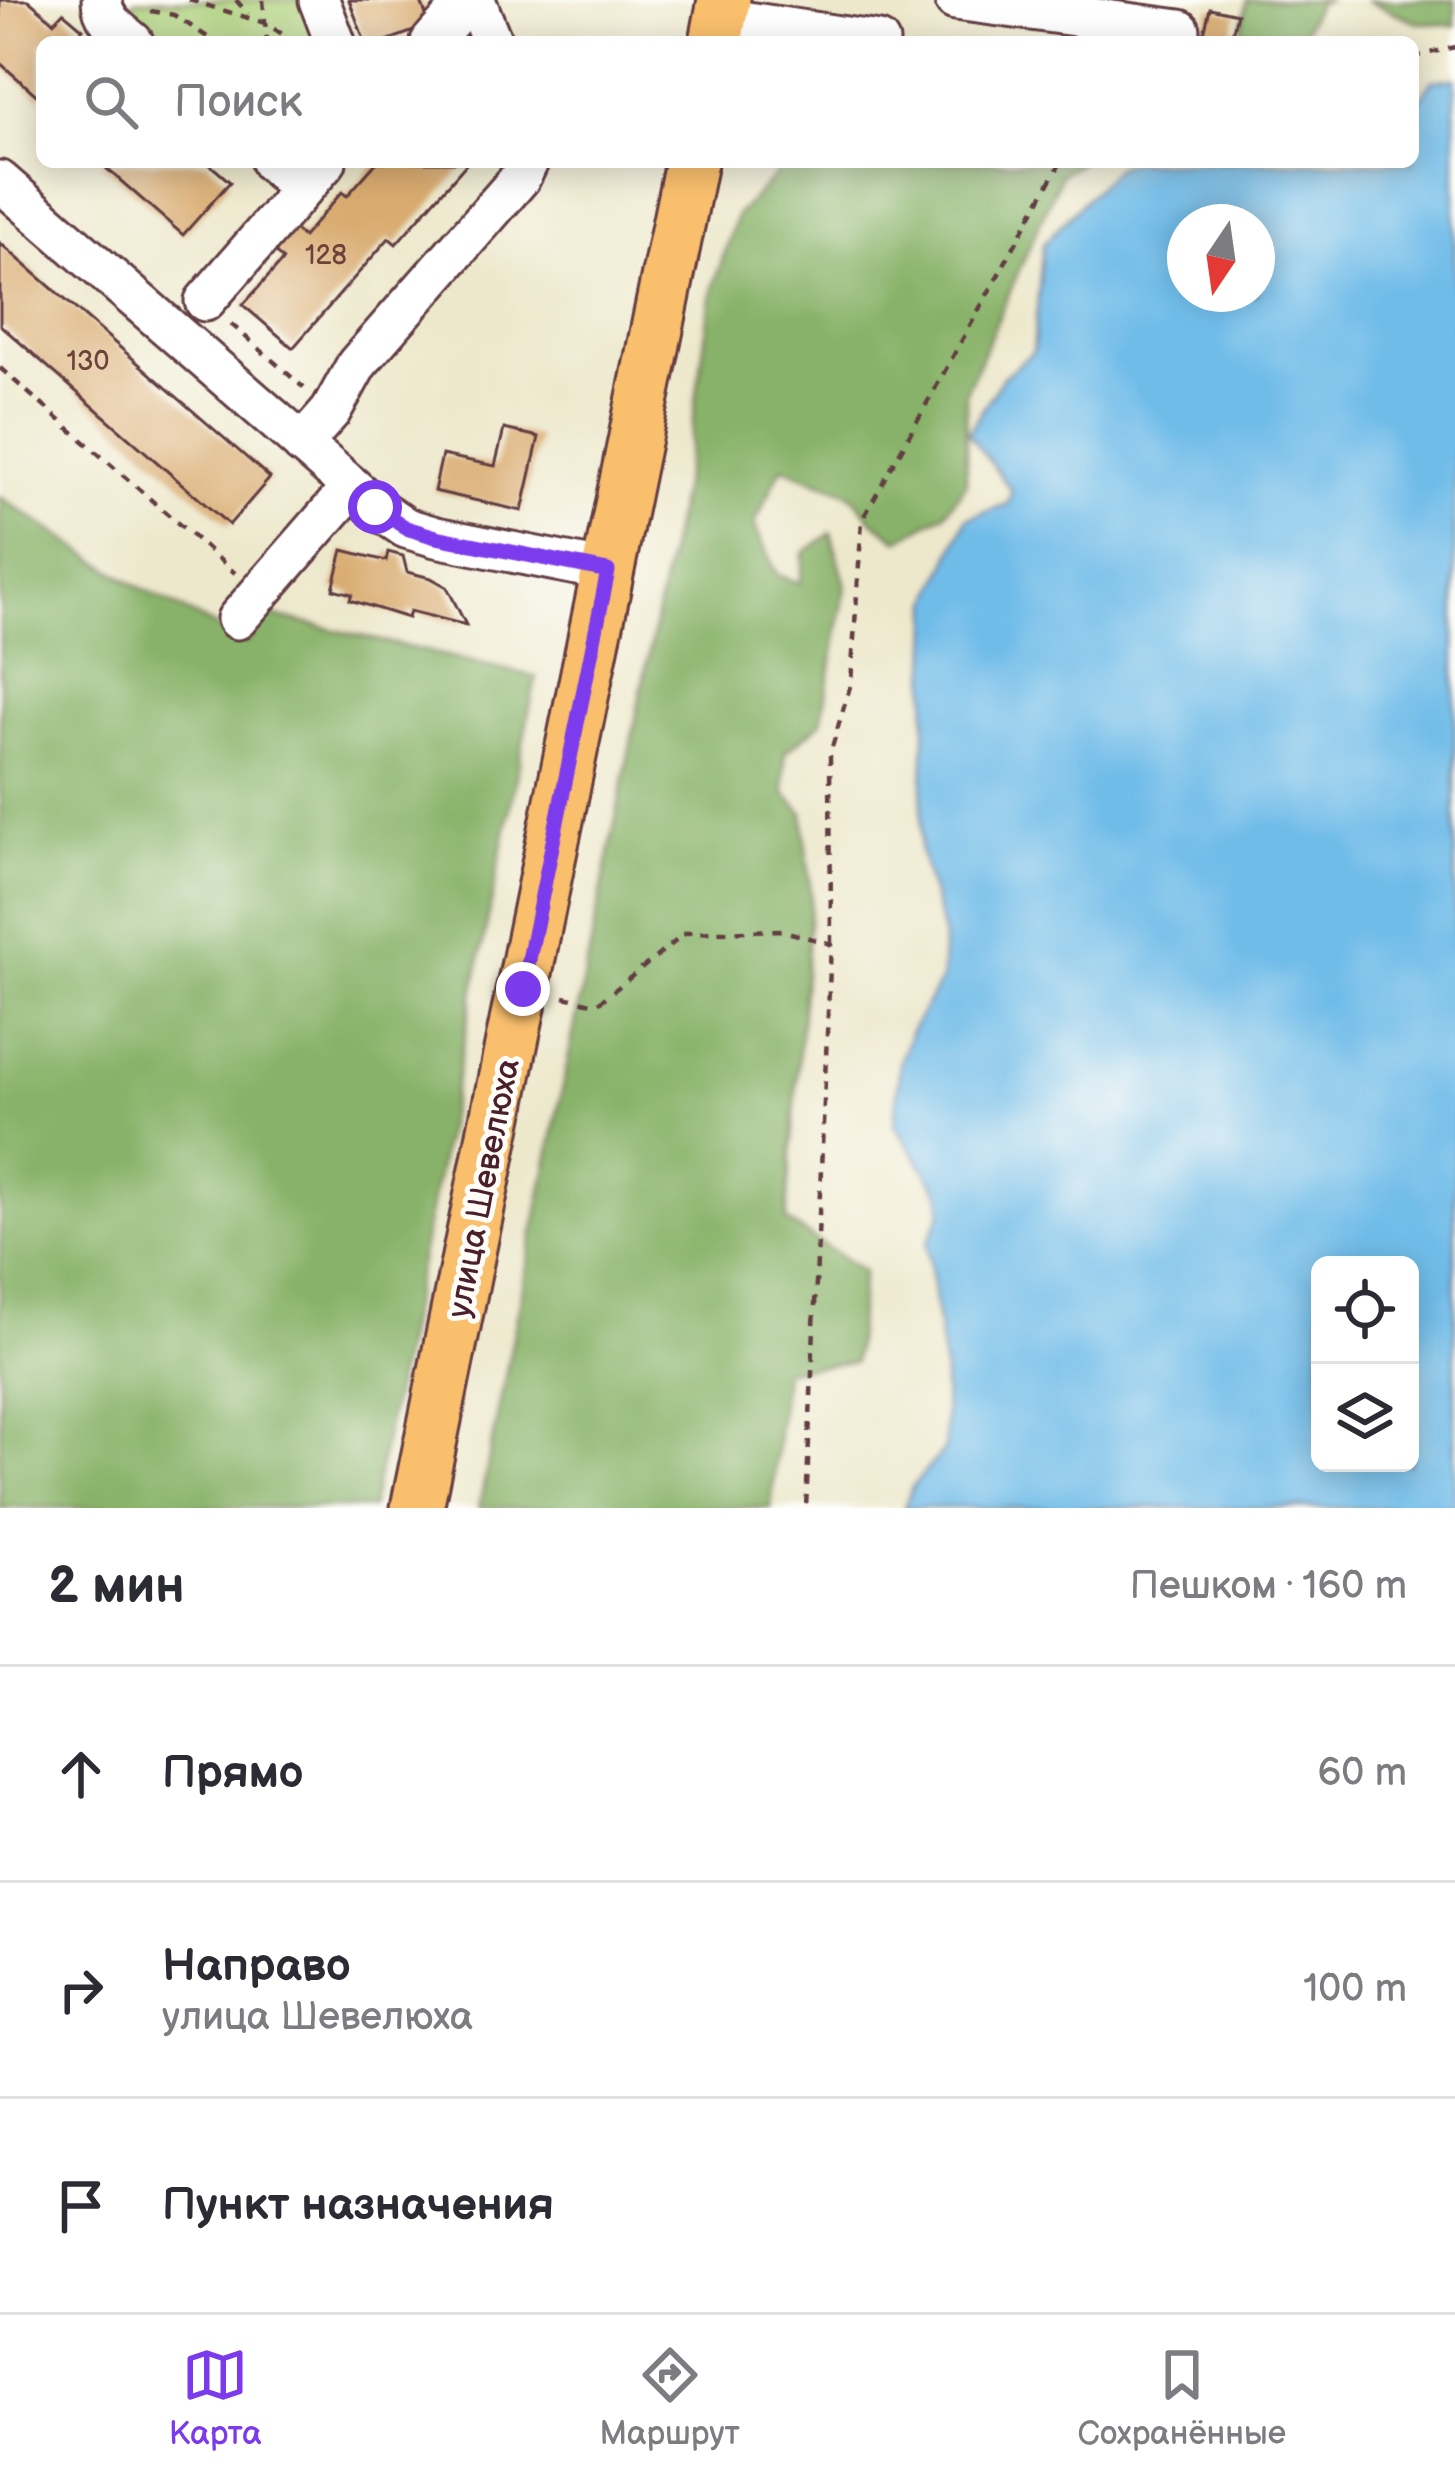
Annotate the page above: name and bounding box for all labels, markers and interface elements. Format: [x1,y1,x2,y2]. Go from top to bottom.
search box [36,36,1419,168]
icon: search [78,69,144,135]
text: Поиск [174,75,302,130]
north arrow [1167,204,1275,312]
house number: 128 [305,240,347,272]
house number: 130 [67,346,109,378]
route start [348,480,402,534]
route end [496,962,550,1016]
street label: улица Шевелюха [439,1055,529,1321]
map controls [1311,1256,1419,1472]
button: locate [1311,1256,1419,1364]
button: layers [1311,1364,1419,1472]
text: 2 мин [48,1556,185,1617]
text: Пешком · 160 m [1130,1563,1407,1610]
icon: ahead [48,1741,114,1807]
text: Прямо [162,1746,303,1801]
text: 60 m [1317,1750,1407,1797]
text: Направо [162,1939,351,1994]
icon: right [48,1957,114,2023]
text: 100 m [1303,1966,1407,2013]
text: улица Шевелюха [162,1994,473,2041]
icon: arrive [48,2173,114,2239]
text: Пункт назначения [162,2178,554,2233]
tab: Карта [169,2342,262,2454]
tab: Маршрут [600,2342,740,2454]
tab: Сохранённые [1078,2342,1286,2454]

